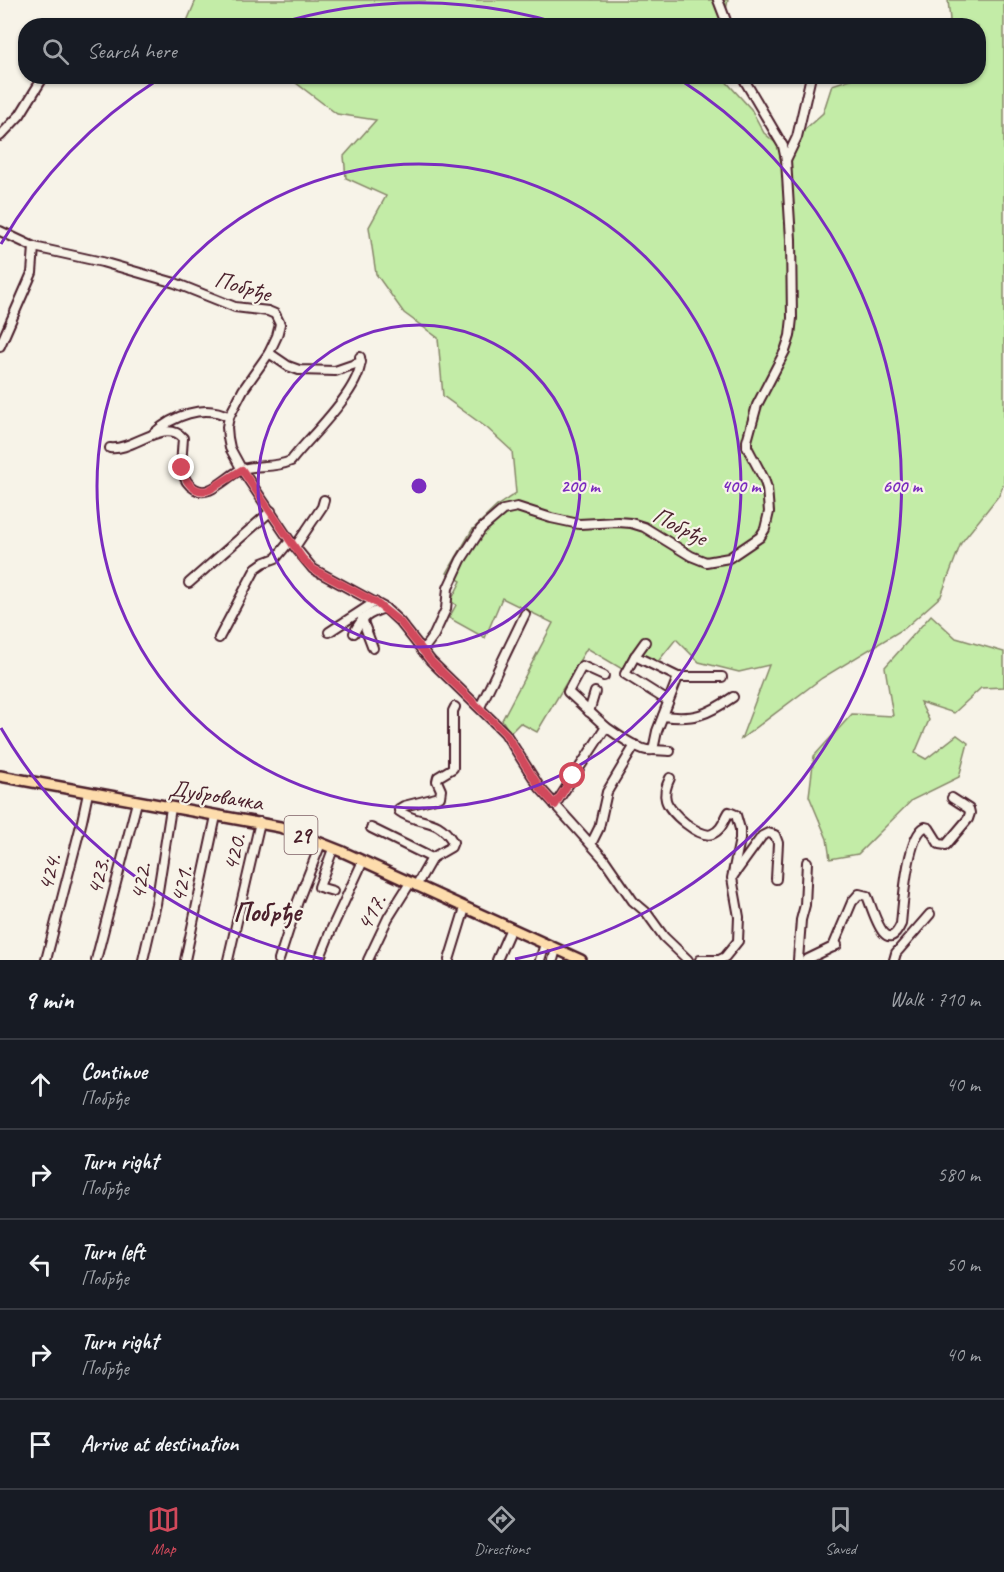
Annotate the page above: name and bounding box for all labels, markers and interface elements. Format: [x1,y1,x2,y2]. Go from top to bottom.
search box [18,18,986,84]
icon: search [39,35,72,68]
text: Search here [87,37,177,65]
street label: Побрђе [211,264,277,309]
route end [168,454,194,480]
text: 200 m [561,475,601,497]
text: 400 m [722,475,762,497]
text: 600 m [882,475,923,497]
centre of rings [409,476,429,496]
street label: Побрђе [648,500,714,553]
route start [559,762,585,788]
street label: Дубровачка [167,773,267,817]
road number: 29 [284,816,318,854]
street label: 420. [215,830,253,873]
street label: 424. [30,850,68,894]
street label: 423. [79,854,117,898]
street label: 422. [122,860,158,902]
street label: 421. [162,862,200,905]
street label: 417. [349,888,393,936]
district label: Побрђе [233,895,304,929]
text: 9 min [24,983,74,1016]
text: Walk · 710 m [890,987,980,1012]
text: Continue [81,1058,147,1086]
icon: ahead [24,1068,57,1101]
text: 40 m [946,1072,980,1097]
text: Побрђе [81,1086,129,1111]
text: Turn right [81,1148,158,1176]
icon: right [24,1158,57,1191]
text: 580 m [937,1162,980,1187]
text: Побрђе [81,1176,129,1201]
text: Turn left [81,1238,145,1266]
icon: left [24,1248,57,1281]
text: 50 m [946,1252,980,1277]
text: Побрђе [81,1266,129,1291]
text: Turn right [81,1328,158,1356]
icon: right [24,1338,57,1371]
text: 40 m [946,1342,980,1367]
text: Побрђе [81,1356,129,1381]
icon: arrive [24,1428,57,1461]
text: Arrive at destination [81,1430,238,1458]
tab: Map [147,1503,180,1559]
tab: Directions [474,1503,530,1559]
tab: Saved [824,1503,857,1559]

